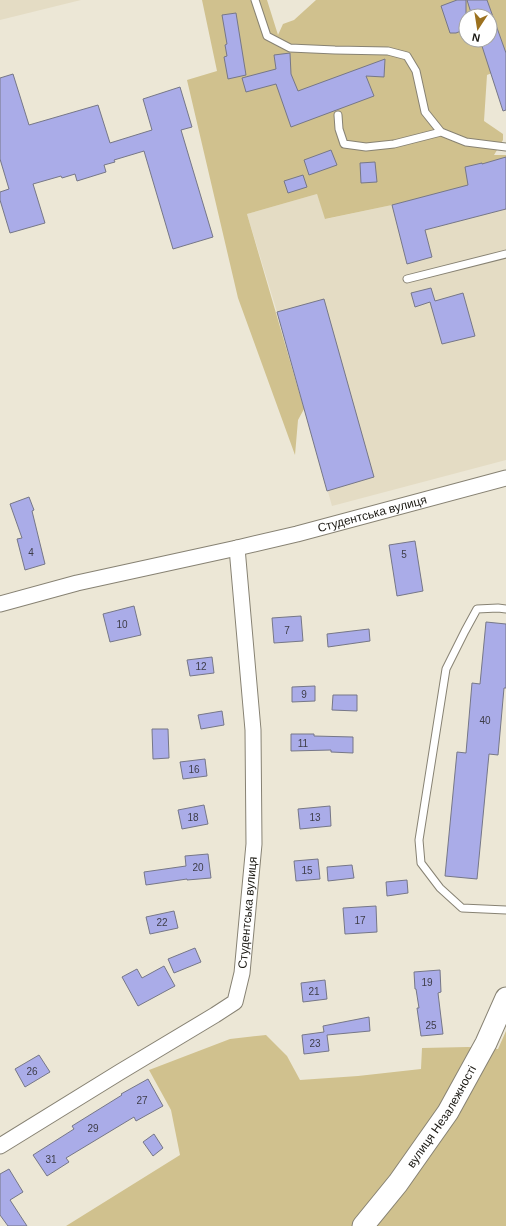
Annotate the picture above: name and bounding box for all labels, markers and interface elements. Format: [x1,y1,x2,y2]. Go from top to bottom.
north arrow [458,8,498,48]
text: N [471,31,481,44]
street label: Студентська вулиця [316,493,428,535]
house number: 4 [28,547,34,558]
house number: 5 [401,549,407,560]
house number: 10 [116,619,128,630]
house number: 7 [284,625,290,636]
house number: 12 [195,661,207,672]
house number: 9 [301,689,307,700]
house number: 40 [479,715,491,726]
house number: 11 [298,738,309,749]
house number: 16 [188,764,200,775]
house number: 18 [187,812,199,823]
house number: 13 [309,812,321,823]
street label: Студентська вулиця [235,856,260,969]
house number: 20 [192,862,204,873]
house number: 15 [301,865,313,876]
house number: 17 [354,915,366,926]
house number: 22 [156,917,168,928]
house number: 19 [421,977,433,988]
house number: 21 [308,986,320,997]
house number: 25 [425,1020,437,1031]
house number: 23 [309,1038,321,1049]
street label: вулиця Незалежності [404,1063,479,1171]
house number: 26 [26,1066,38,1077]
house number: 27 [136,1095,148,1106]
house number: 29 [87,1123,99,1134]
house number: 31 [45,1154,57,1165]

